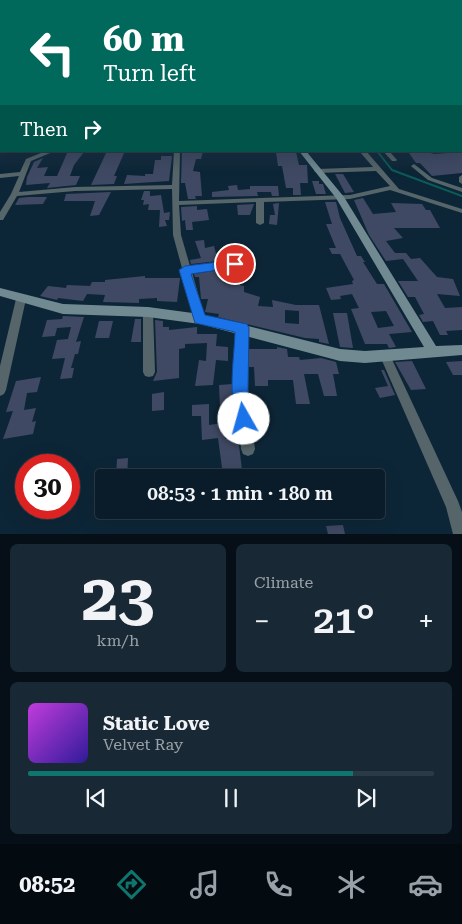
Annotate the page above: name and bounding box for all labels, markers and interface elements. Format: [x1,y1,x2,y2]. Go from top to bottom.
text: 60 m [103,19,185,60]
icon: left [20,20,85,85]
text: Turn left [103,61,196,86]
icon: right [78,115,106,143]
text: Then [20,118,68,141]
pin [214,243,256,285]
icon: arrive [221,250,249,278]
position arrow [217,392,269,444]
speed limit sign: 30 [15,454,80,519]
text: 08:53 · 1 min · 180 m [147,482,333,505]
text: 23 [82,560,154,636]
text: Climate [254,573,313,592]
text: 21° [313,598,375,642]
text: − [254,605,270,638]
text: + [418,605,434,638]
text: km/h [97,631,139,650]
text: Static Love [103,712,210,735]
text: Velvet Ray [103,735,183,754]
icon: previous [82,784,110,812]
icon: pause [217,784,245,812]
icon: next [352,784,380,812]
icon: directions [114,867,149,902]
icon: music [187,867,222,902]
icon: phone [261,867,296,902]
icon: climate [334,867,369,902]
icon: car [408,867,443,902]
text: 08:52 [19,872,75,897]

